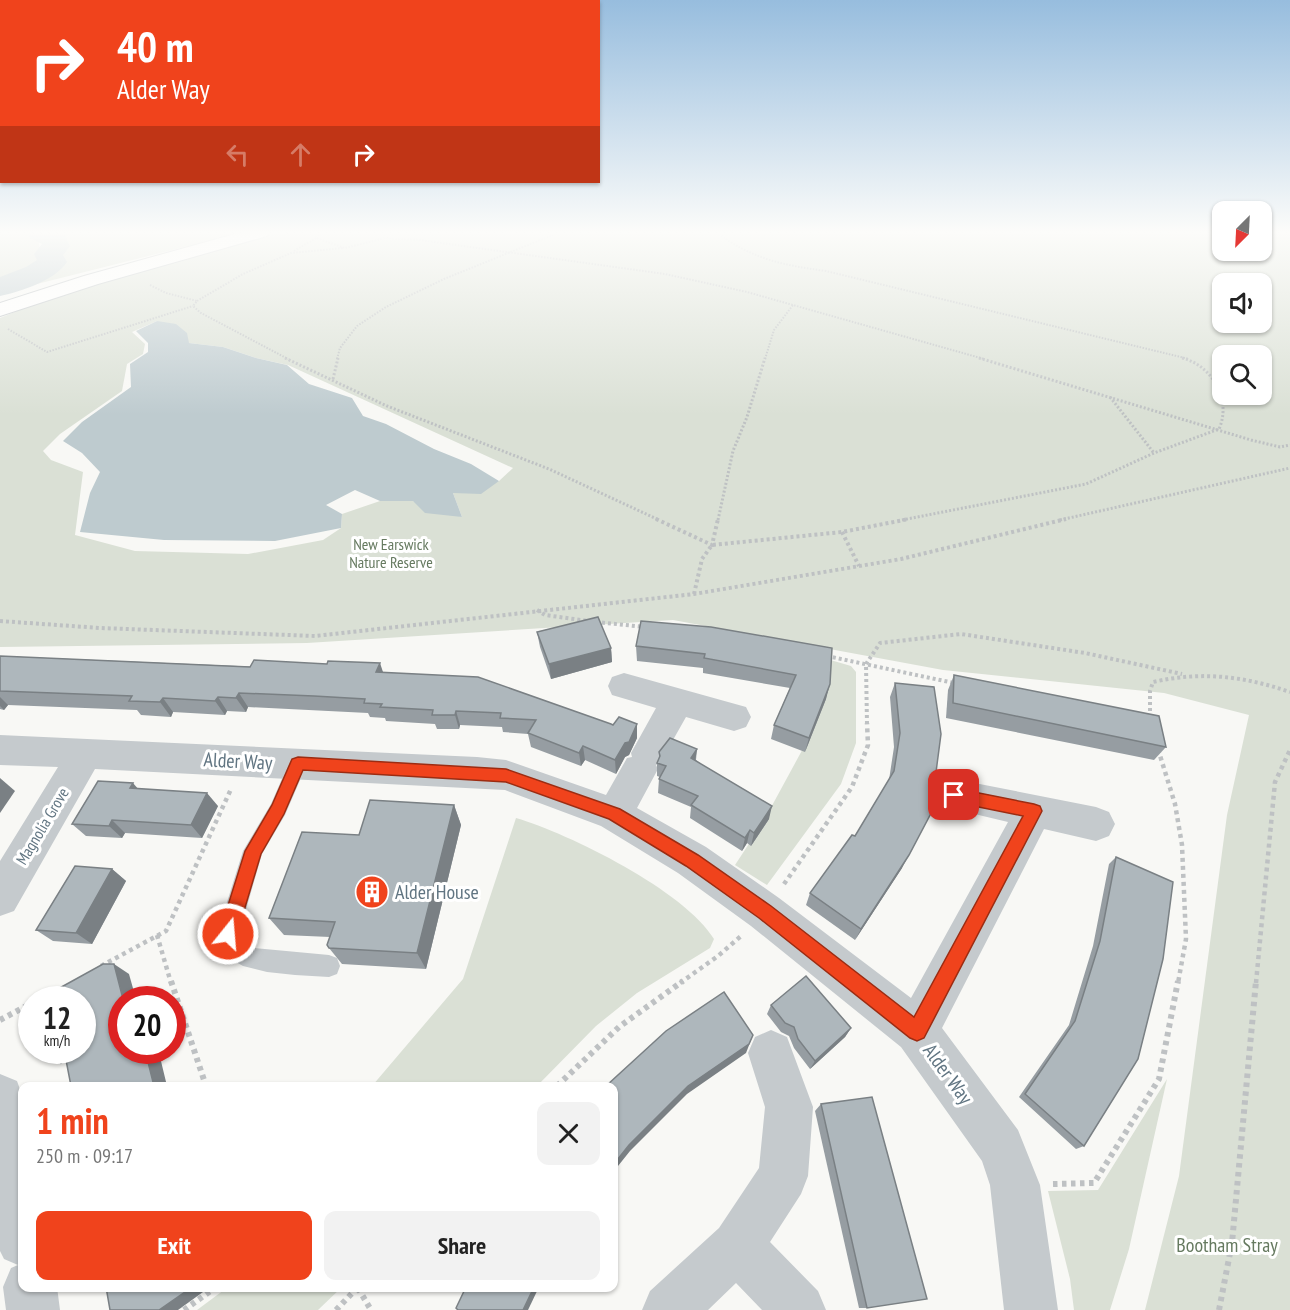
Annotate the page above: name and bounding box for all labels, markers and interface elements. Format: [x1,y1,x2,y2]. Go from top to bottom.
text: 40 m [117,19,194,74]
icon: right [18,24,96,102]
text: Alder Way [117,72,210,106]
icon: left [221,138,254,171]
icon: ahead [284,138,317,171]
icon: right [347,138,380,171]
north arrow [1212,201,1272,261]
map controls [1212,201,1272,405]
button: sound [1212,273,1272,333]
button: search [1212,345,1272,405]
park label: New Earswick Nature Reserve [349,534,433,572]
street label: Alder Way [203,746,273,776]
pin [928,769,979,820]
icon: arrive [937,778,970,811]
street label: Magnolia Grove [11,784,73,868]
building icon: Alder House [354,874,390,910]
place label: Alder House [395,879,479,905]
position arrow [196,902,260,966]
speed limit sign: 20 [108,986,186,1064]
text: 12 [43,998,71,1037]
text: km/h [44,1031,70,1050]
street label: Alder Way [917,1039,979,1110]
text: 1 min [36,1097,109,1144]
button: close [537,1102,600,1165]
text: 250 m · 09:17 [36,1143,133,1169]
button: Exit [36,1211,312,1280]
button: Share [324,1211,600,1280]
park label: Bootham Stray [1176,1232,1278,1258]

